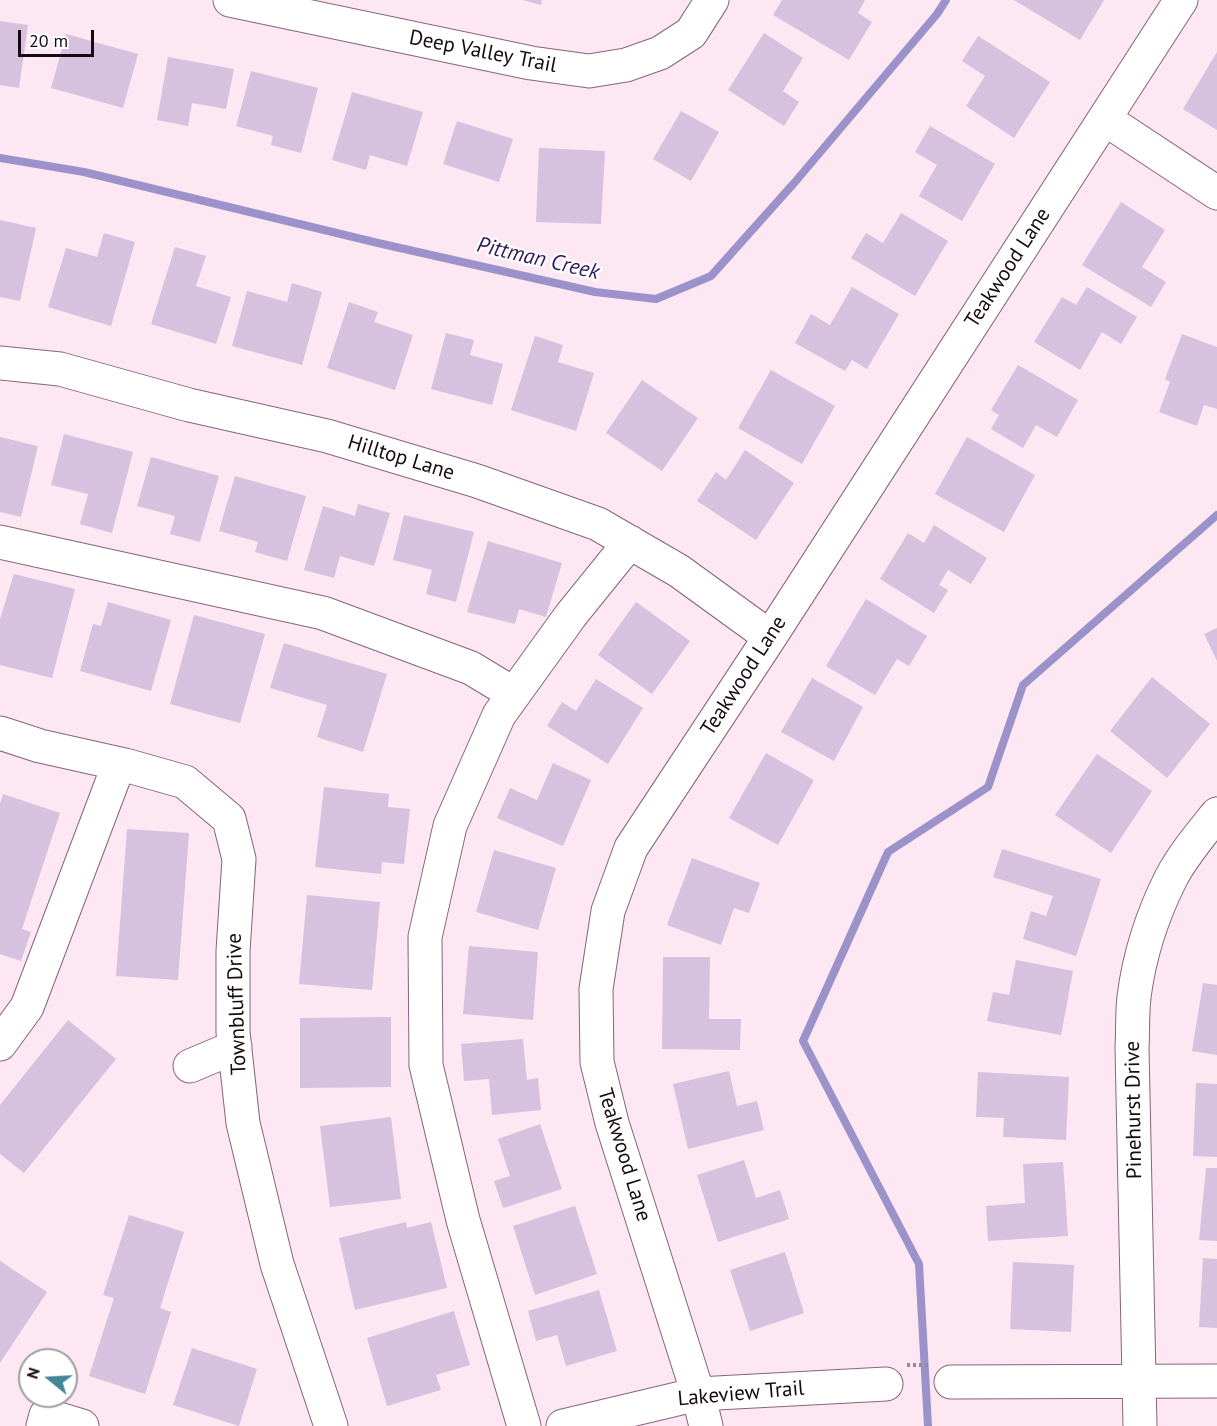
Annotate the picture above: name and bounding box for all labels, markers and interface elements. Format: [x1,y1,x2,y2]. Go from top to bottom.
scale bar [21,18,98,56]
street label: Deep Valley Trail [407,25,559,79]
text: 20 m [29,29,68,52]
street label: Teakwood Lane [960,203,1056,333]
water label: Pittman Creek [474,232,602,286]
street label: Hilltop Lane [345,430,457,486]
street label: Teakwood Lane [696,611,792,741]
street label: Townbluff Drive [222,933,252,1075]
street label: Pinehurst Drive [1120,1041,1148,1179]
street label: Teakwood Lane [592,1085,656,1225]
north arrow [18,1348,78,1408]
text: N [22,1365,44,1381]
street label: Lakeview Trail [677,1376,805,1412]

